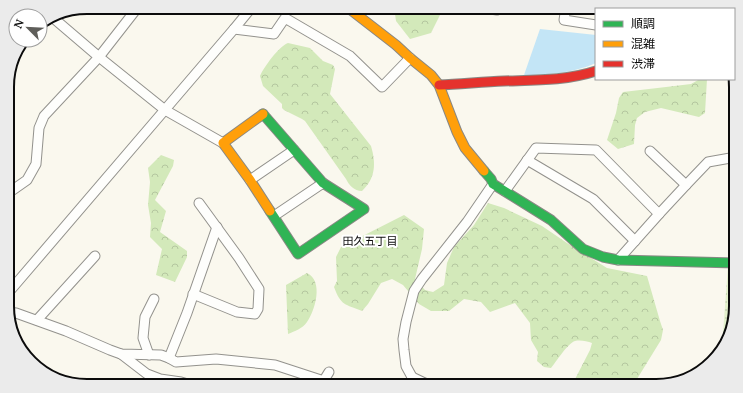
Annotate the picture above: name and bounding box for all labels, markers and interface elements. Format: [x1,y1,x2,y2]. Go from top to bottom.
north arrow [8,8,48,48]
legend [595,8,735,80]
text: 順調 [631,15,655,32]
text: N [10,16,27,31]
text: 混雑 [631,35,655,52]
text: 渋滞 [631,55,655,72]
district label: 田久五丁目 [343,233,398,248]

